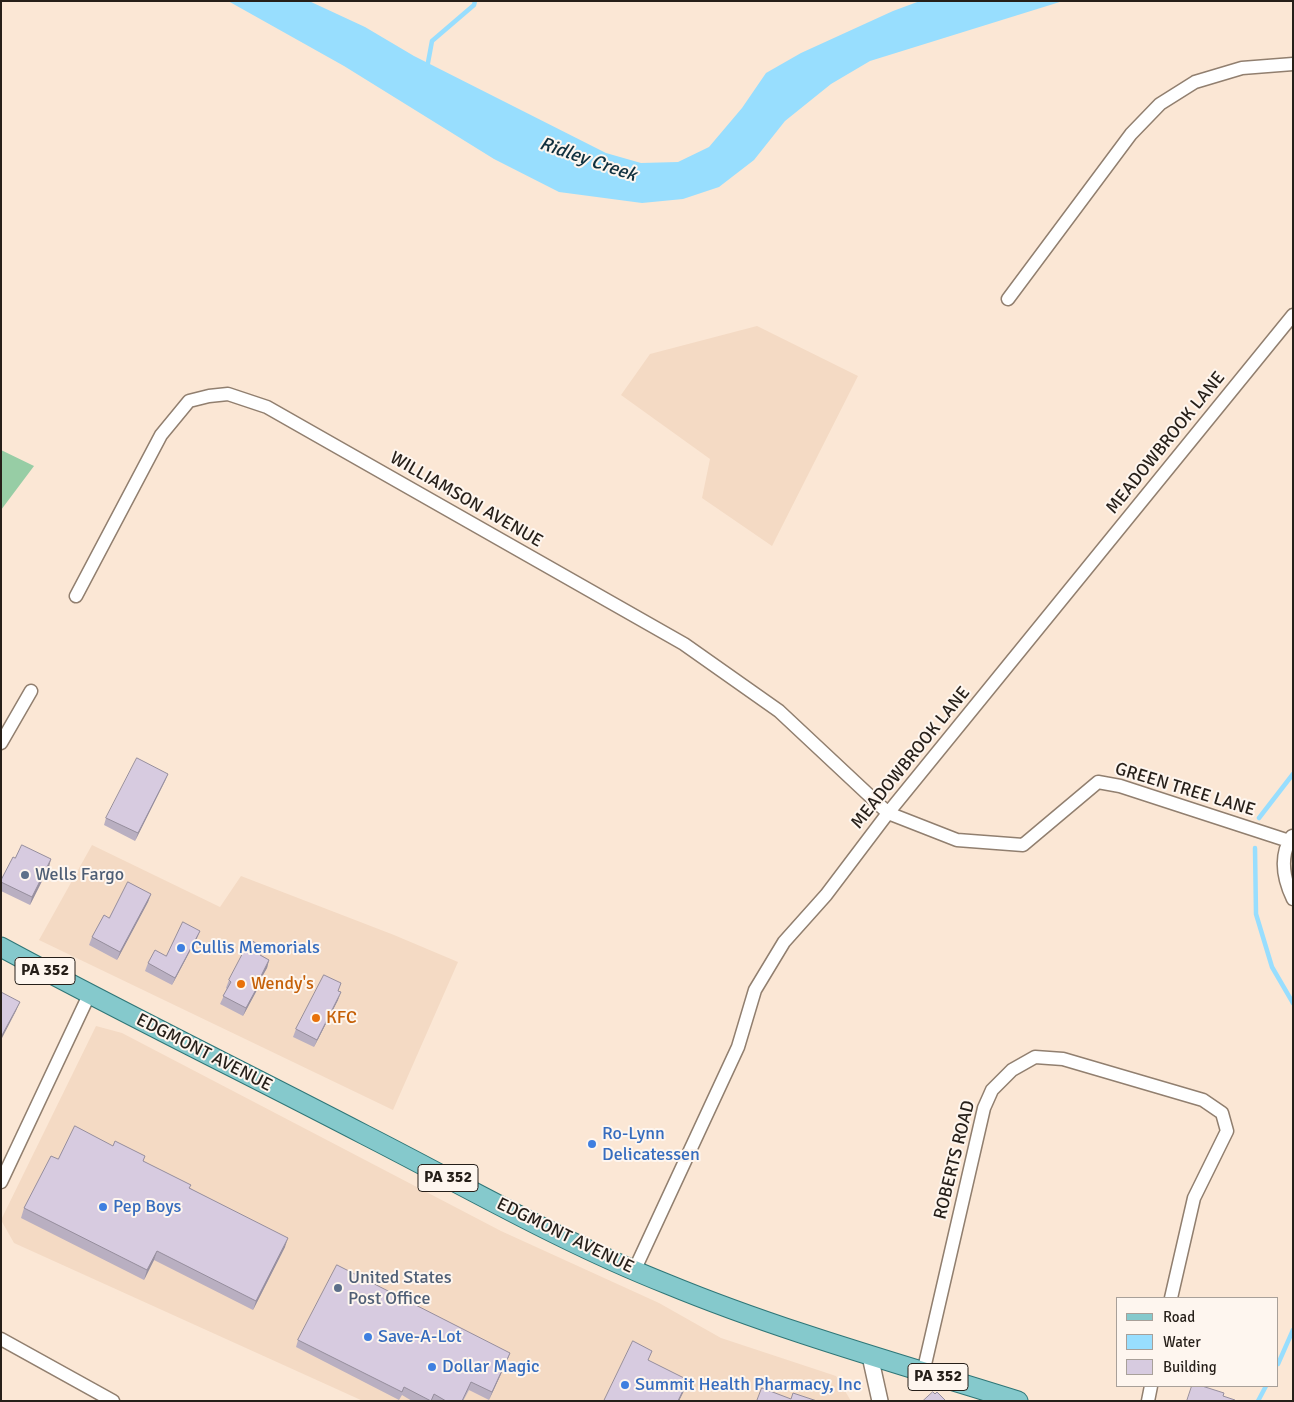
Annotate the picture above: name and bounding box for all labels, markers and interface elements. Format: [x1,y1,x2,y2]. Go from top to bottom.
water label: Ridley Creek [537,133,639,187]
street label: MEADOWBROOK LANE [1102,367,1230,519]
street label: WILLIAMSON AVENUE [386,447,546,553]
street label: MEADOWBROOK LANE [847,682,975,834]
street label: GREEN TREE LANE [1112,758,1258,822]
place label: Wells Fargo [35,864,124,886]
marker: Wells Fargo [19,869,31,881]
place label: Cullis Memorials [191,937,320,959]
marker: Cullis Memorials [175,942,187,954]
road number: PA 352 [15,958,75,984]
place label: Wendy's [251,973,314,995]
marker: Wendy's [235,978,247,990]
place label: KFC [326,1007,357,1029]
street label: EDGMONT AVENUE [132,1009,276,1097]
marker: KFC [310,1012,322,1024]
street label: ROBERTS ROAD [930,1098,980,1222]
place label: Ro-Lynn Delicatessen [602,1123,700,1166]
marker: Ro-Lynn Delicatessen [586,1138,598,1150]
road number: PA 352 [418,1164,478,1192]
street label: EDGMONT AVENUE [493,1193,637,1279]
place label: Pep Boys [113,1196,181,1218]
marker: Pep Boys [97,1201,109,1213]
place label: United States Post Office [348,1267,452,1310]
marker: United States Post Office [332,1282,344,1294]
legend [1116,1297,1279,1387]
text: Road [1163,1308,1195,1326]
place label: Save-A-Lot [378,1326,462,1348]
marker: Save-A-Lot [362,1331,374,1343]
text: Water [1163,1333,1201,1351]
place label: Dollar Magic [442,1356,540,1378]
text: Building [1163,1358,1217,1376]
marker: Dollar Magic [426,1361,438,1373]
road number: PA 352 [908,1364,968,1390]
place label: Summit Health Pharmacy, Inc [635,1374,861,1396]
marker: Summit Health Pharmacy, Inc [619,1379,631,1391]

